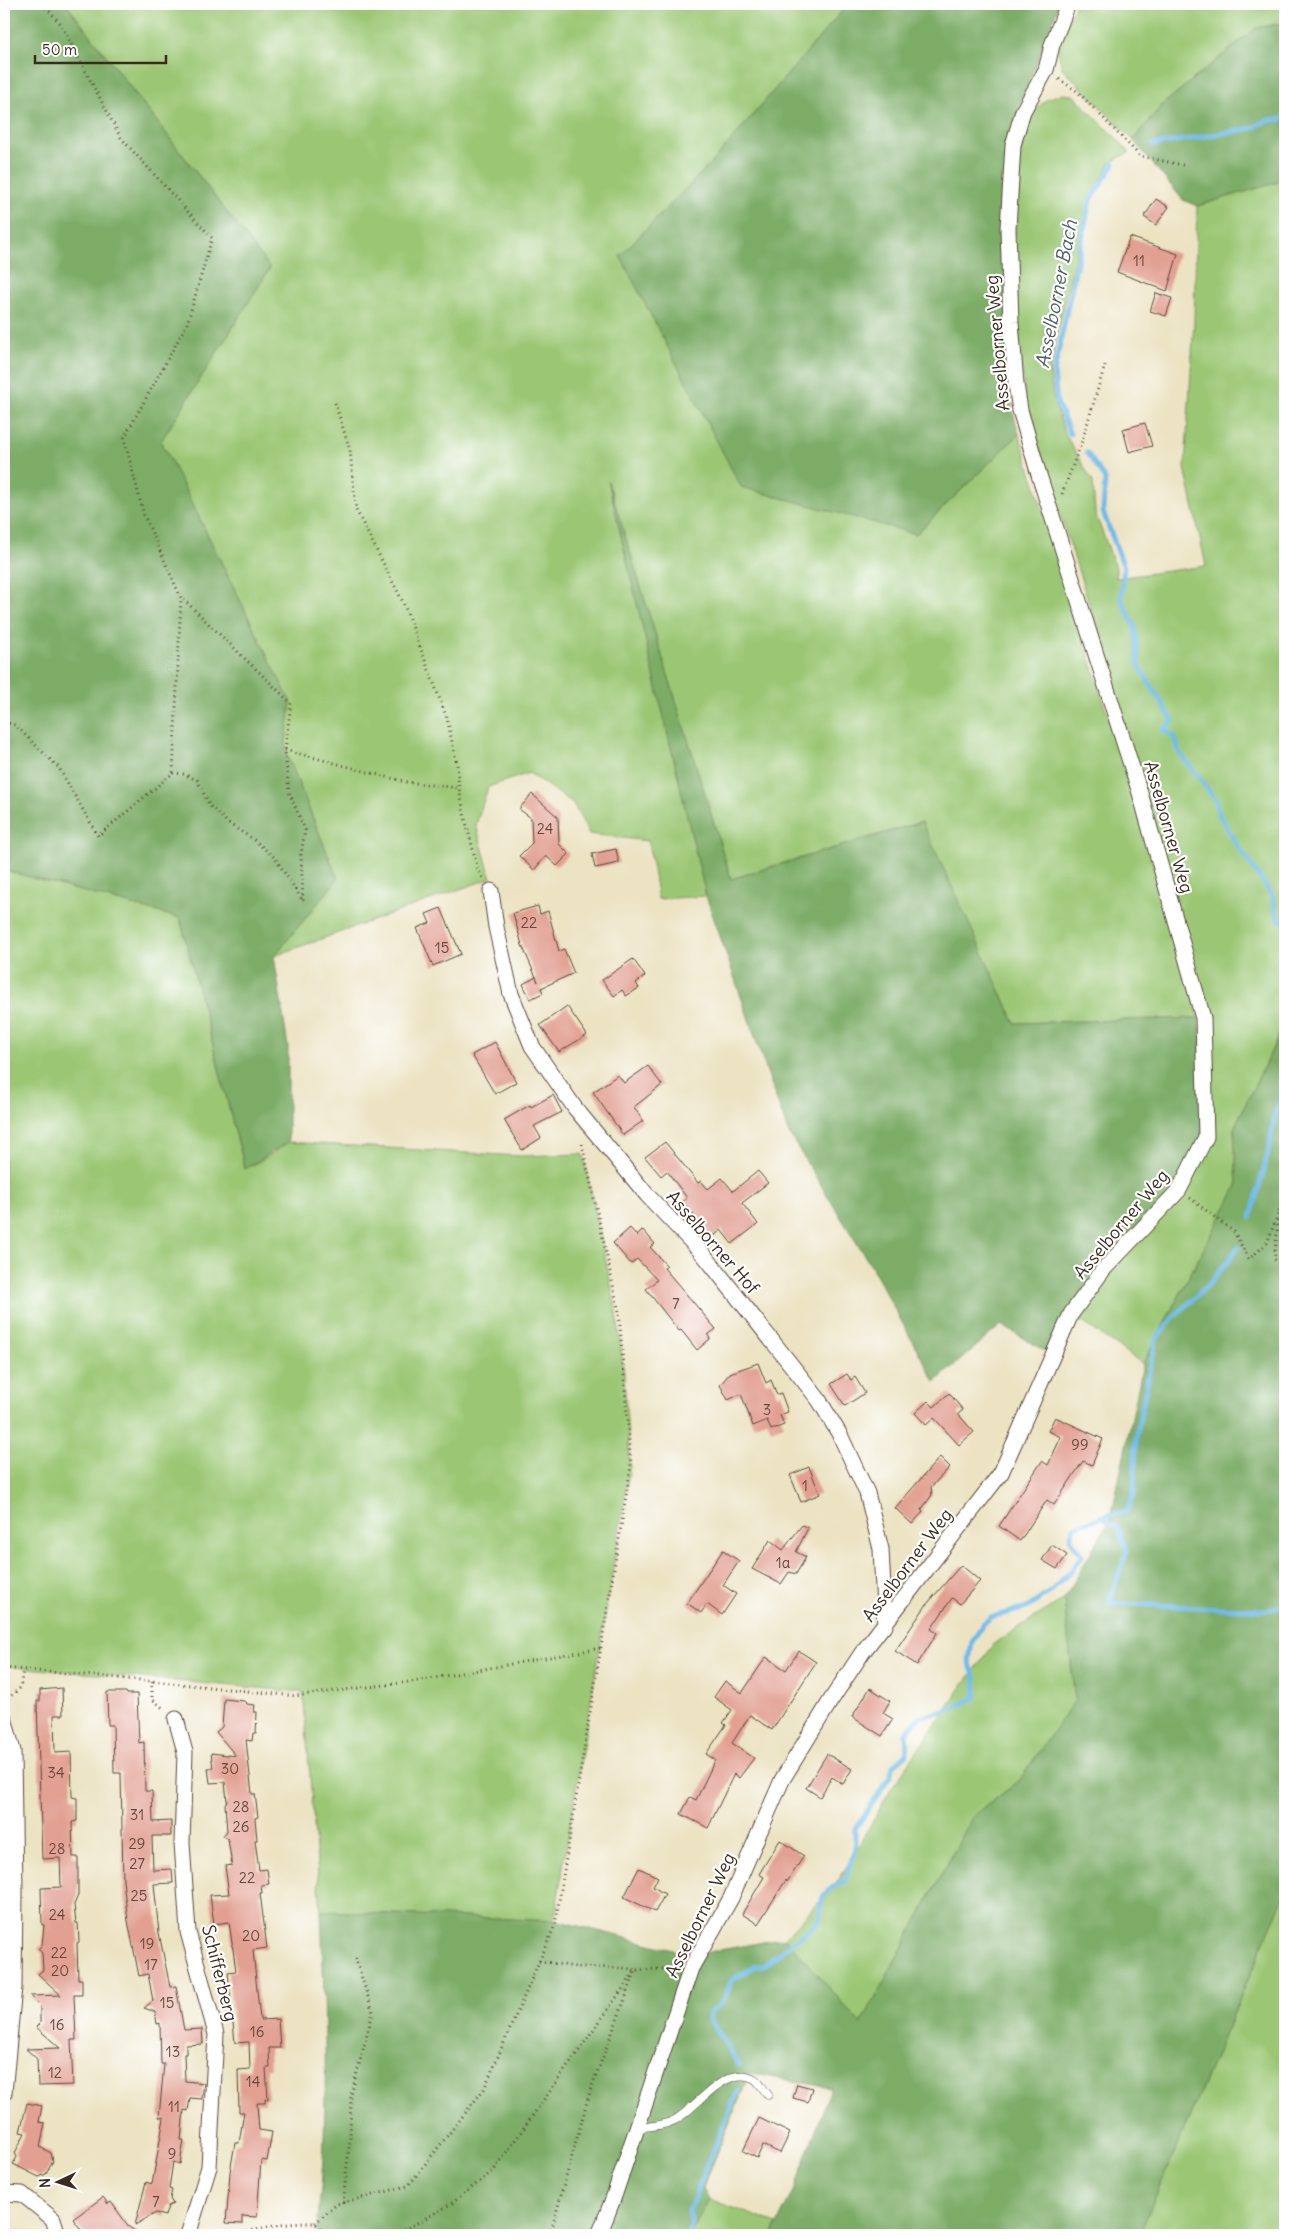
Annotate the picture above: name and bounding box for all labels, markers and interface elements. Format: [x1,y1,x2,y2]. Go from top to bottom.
scale bar [35,32,166,64]
text: 50 m [42,40,77,59]
water label: Asselborner Bach [1030,217,1082,370]
house number: 11 [1133,251,1145,270]
street label: Asselborner Weg [980,274,1014,412]
street label: Asselborner Weg [1139,758,1199,896]
house number: 24 [537,819,554,838]
house number: 22 [521,913,537,932]
house number: 15 [435,938,449,957]
street label: Asselborner Weg [1068,1164,1174,1284]
street label: Asselborner Hof [662,1186,765,1299]
house number: 7 [672,1294,680,1313]
house number: 3 [763,1400,771,1419]
house number: 99 [1071,1435,1089,1454]
house number: 1 [802,1476,808,1495]
street label: Asselborner Weg [857,1504,957,1626]
house number: 1a [776,1553,791,1572]
house number: 30 [221,1759,239,1778]
house number: 34 [47,1763,65,1782]
house number: 28 [233,1797,249,1816]
house number: 31 [130,1805,144,1824]
house number: 26 [233,1817,249,1836]
house number: 29 [129,1834,145,1853]
house number: 28 [49,1839,65,1858]
street label: Asselborner Weg [660,1849,740,1981]
house number: 27 [129,1854,145,1873]
house number: 22 [239,1868,255,1887]
house number: 25 [131,1886,147,1905]
house number: 24 [49,1905,66,1924]
street label: Schifferberg [197,1922,243,2024]
house number: 20 [242,1926,260,1945]
house number: 19 [140,1934,154,1953]
house number: 22 [51,1943,67,1962]
house number: 17 [144,1955,158,1974]
house number: 20 [51,1961,69,1980]
house number: 15 [160,1993,174,2012]
house number: 16 [50,2015,64,2034]
house number: 16 [250,2022,264,2041]
house number: 13 [166,2042,180,2061]
house number: 12 [48,2063,62,2082]
house number: 14 [246,2072,261,2091]
house number: 11 [168,2097,180,2116]
house number: 9 [168,2144,176,2163]
north arrow [32,2156,82,2206]
text: N [36,2177,54,2188]
house number: 7 [152,2192,160,2211]

